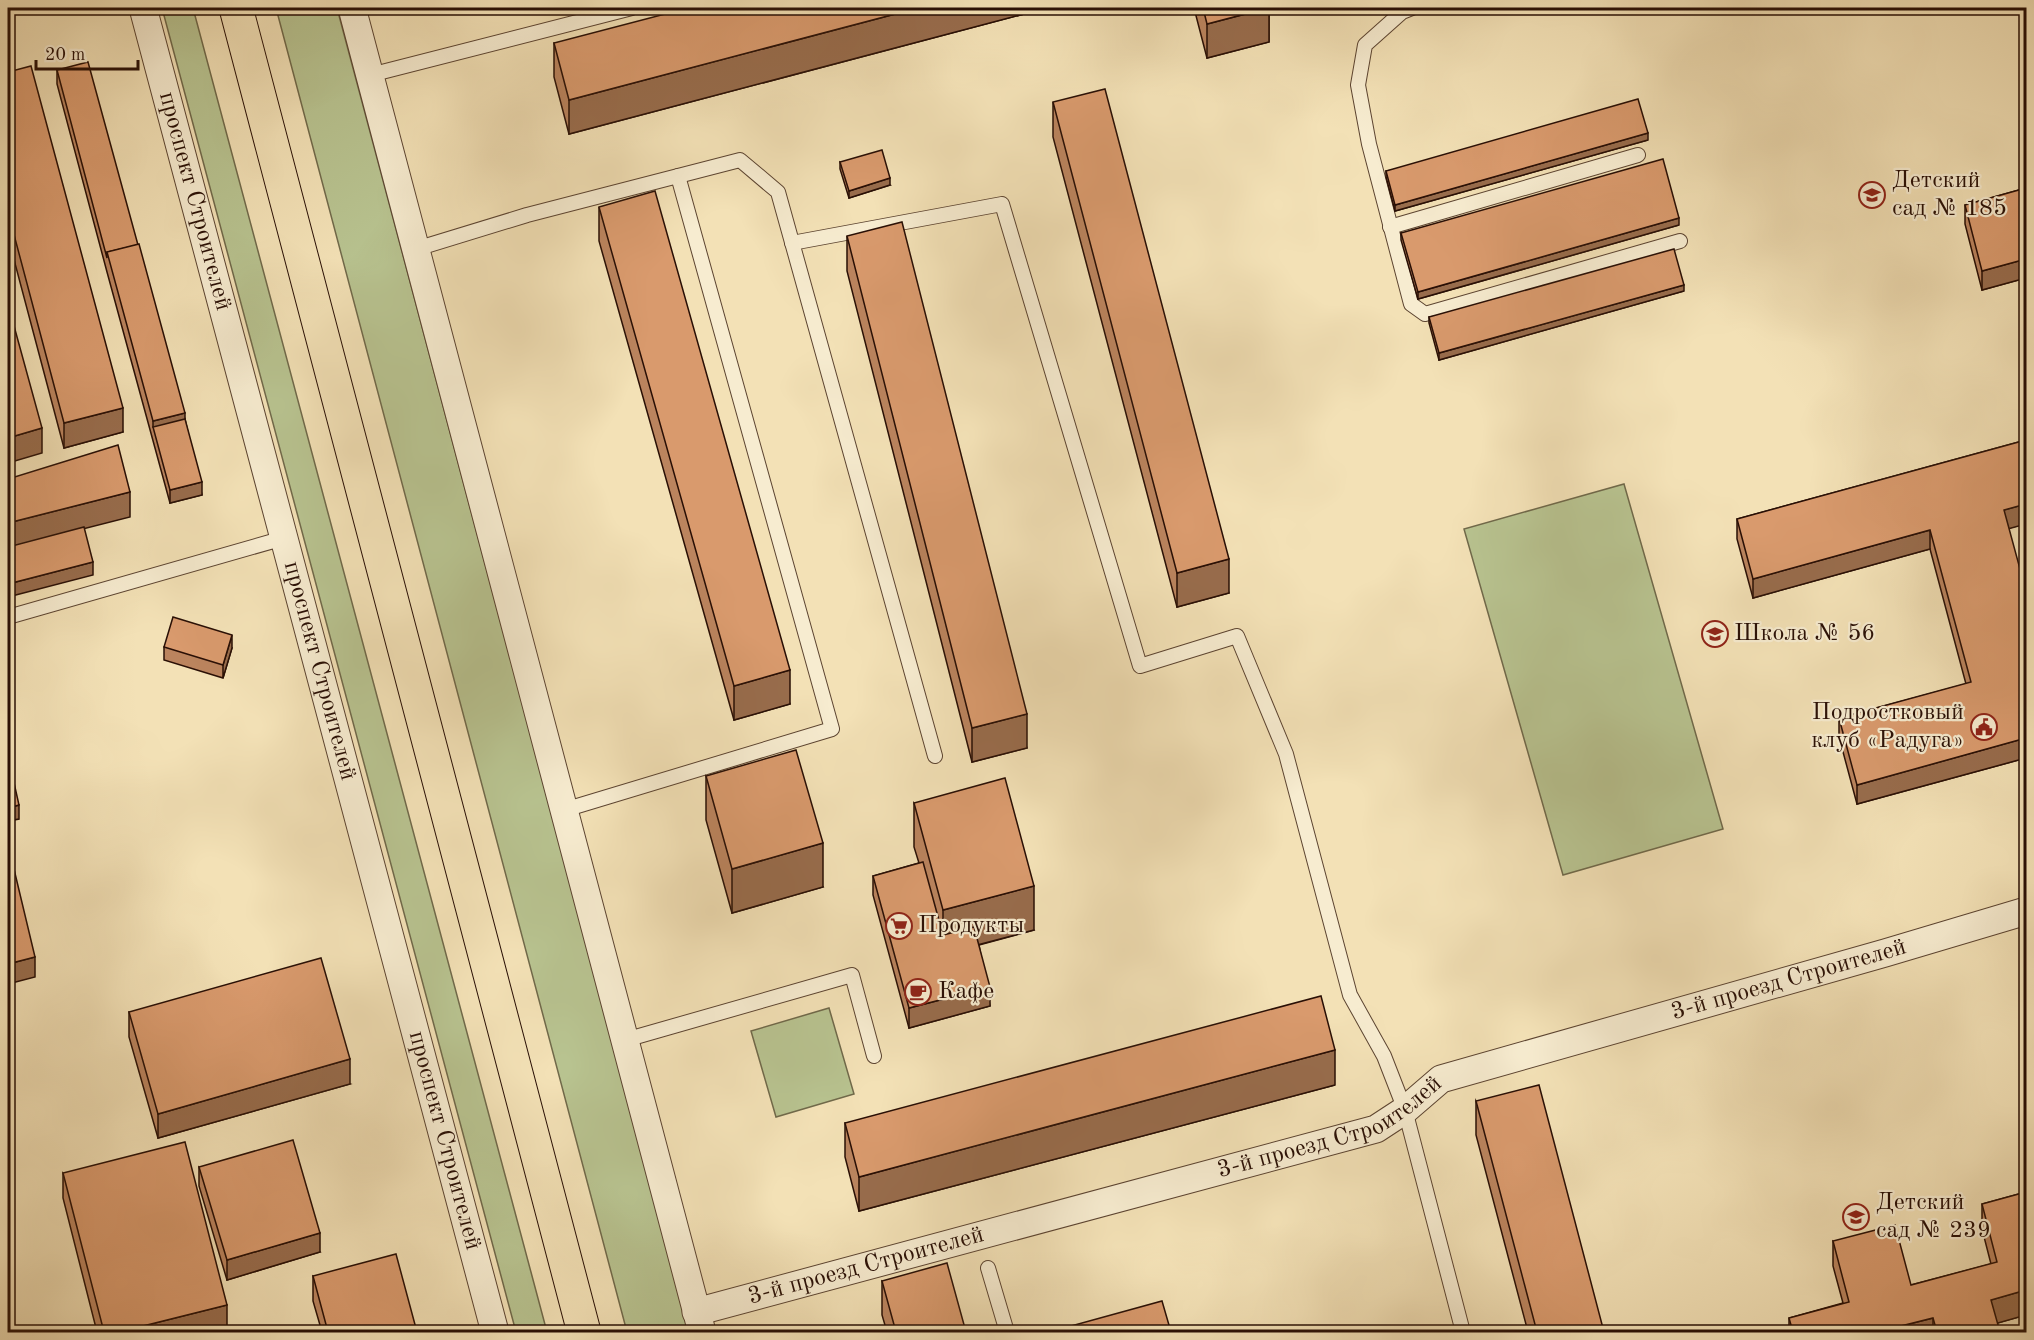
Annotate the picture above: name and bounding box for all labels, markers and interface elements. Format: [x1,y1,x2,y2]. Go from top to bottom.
scale bar [36,33,138,71]
text: 20 m [45,46,85,64]
street label: проспект Строителей [154,89,235,313]
place label: Детский сад № 185 [1892,169,2007,221]
school or university icon: Детский сад № 185 [1857,180,1887,210]
street label: проспект Строителей [279,559,360,783]
school or university icon: Школа № 56 [1700,619,1730,649]
place label: Школа № 56 [1734,622,1875,646]
place label: Подростковый клуб «Радуга» [1811,701,1964,753]
public building icon: Подростковый клуб «Радуга» [1969,712,1999,742]
supermarket icon: Продукты [884,911,914,941]
place label: Продукты [918,914,1024,938]
street label: 3-й проезд Строителей [1669,935,1909,1025]
cafe icon: Кафе [903,977,933,1007]
place label: Кафе [938,980,994,1004]
street label: проспект Строителей [404,1029,485,1253]
street label: 3-й проезд Строителей [1215,1072,1447,1183]
place label: Детский сад № 239 [1876,1191,1991,1243]
school or university icon: Детский сад № 239 [1841,1202,1871,1232]
street label: 3-й проезд Строителей [745,1223,986,1309]

